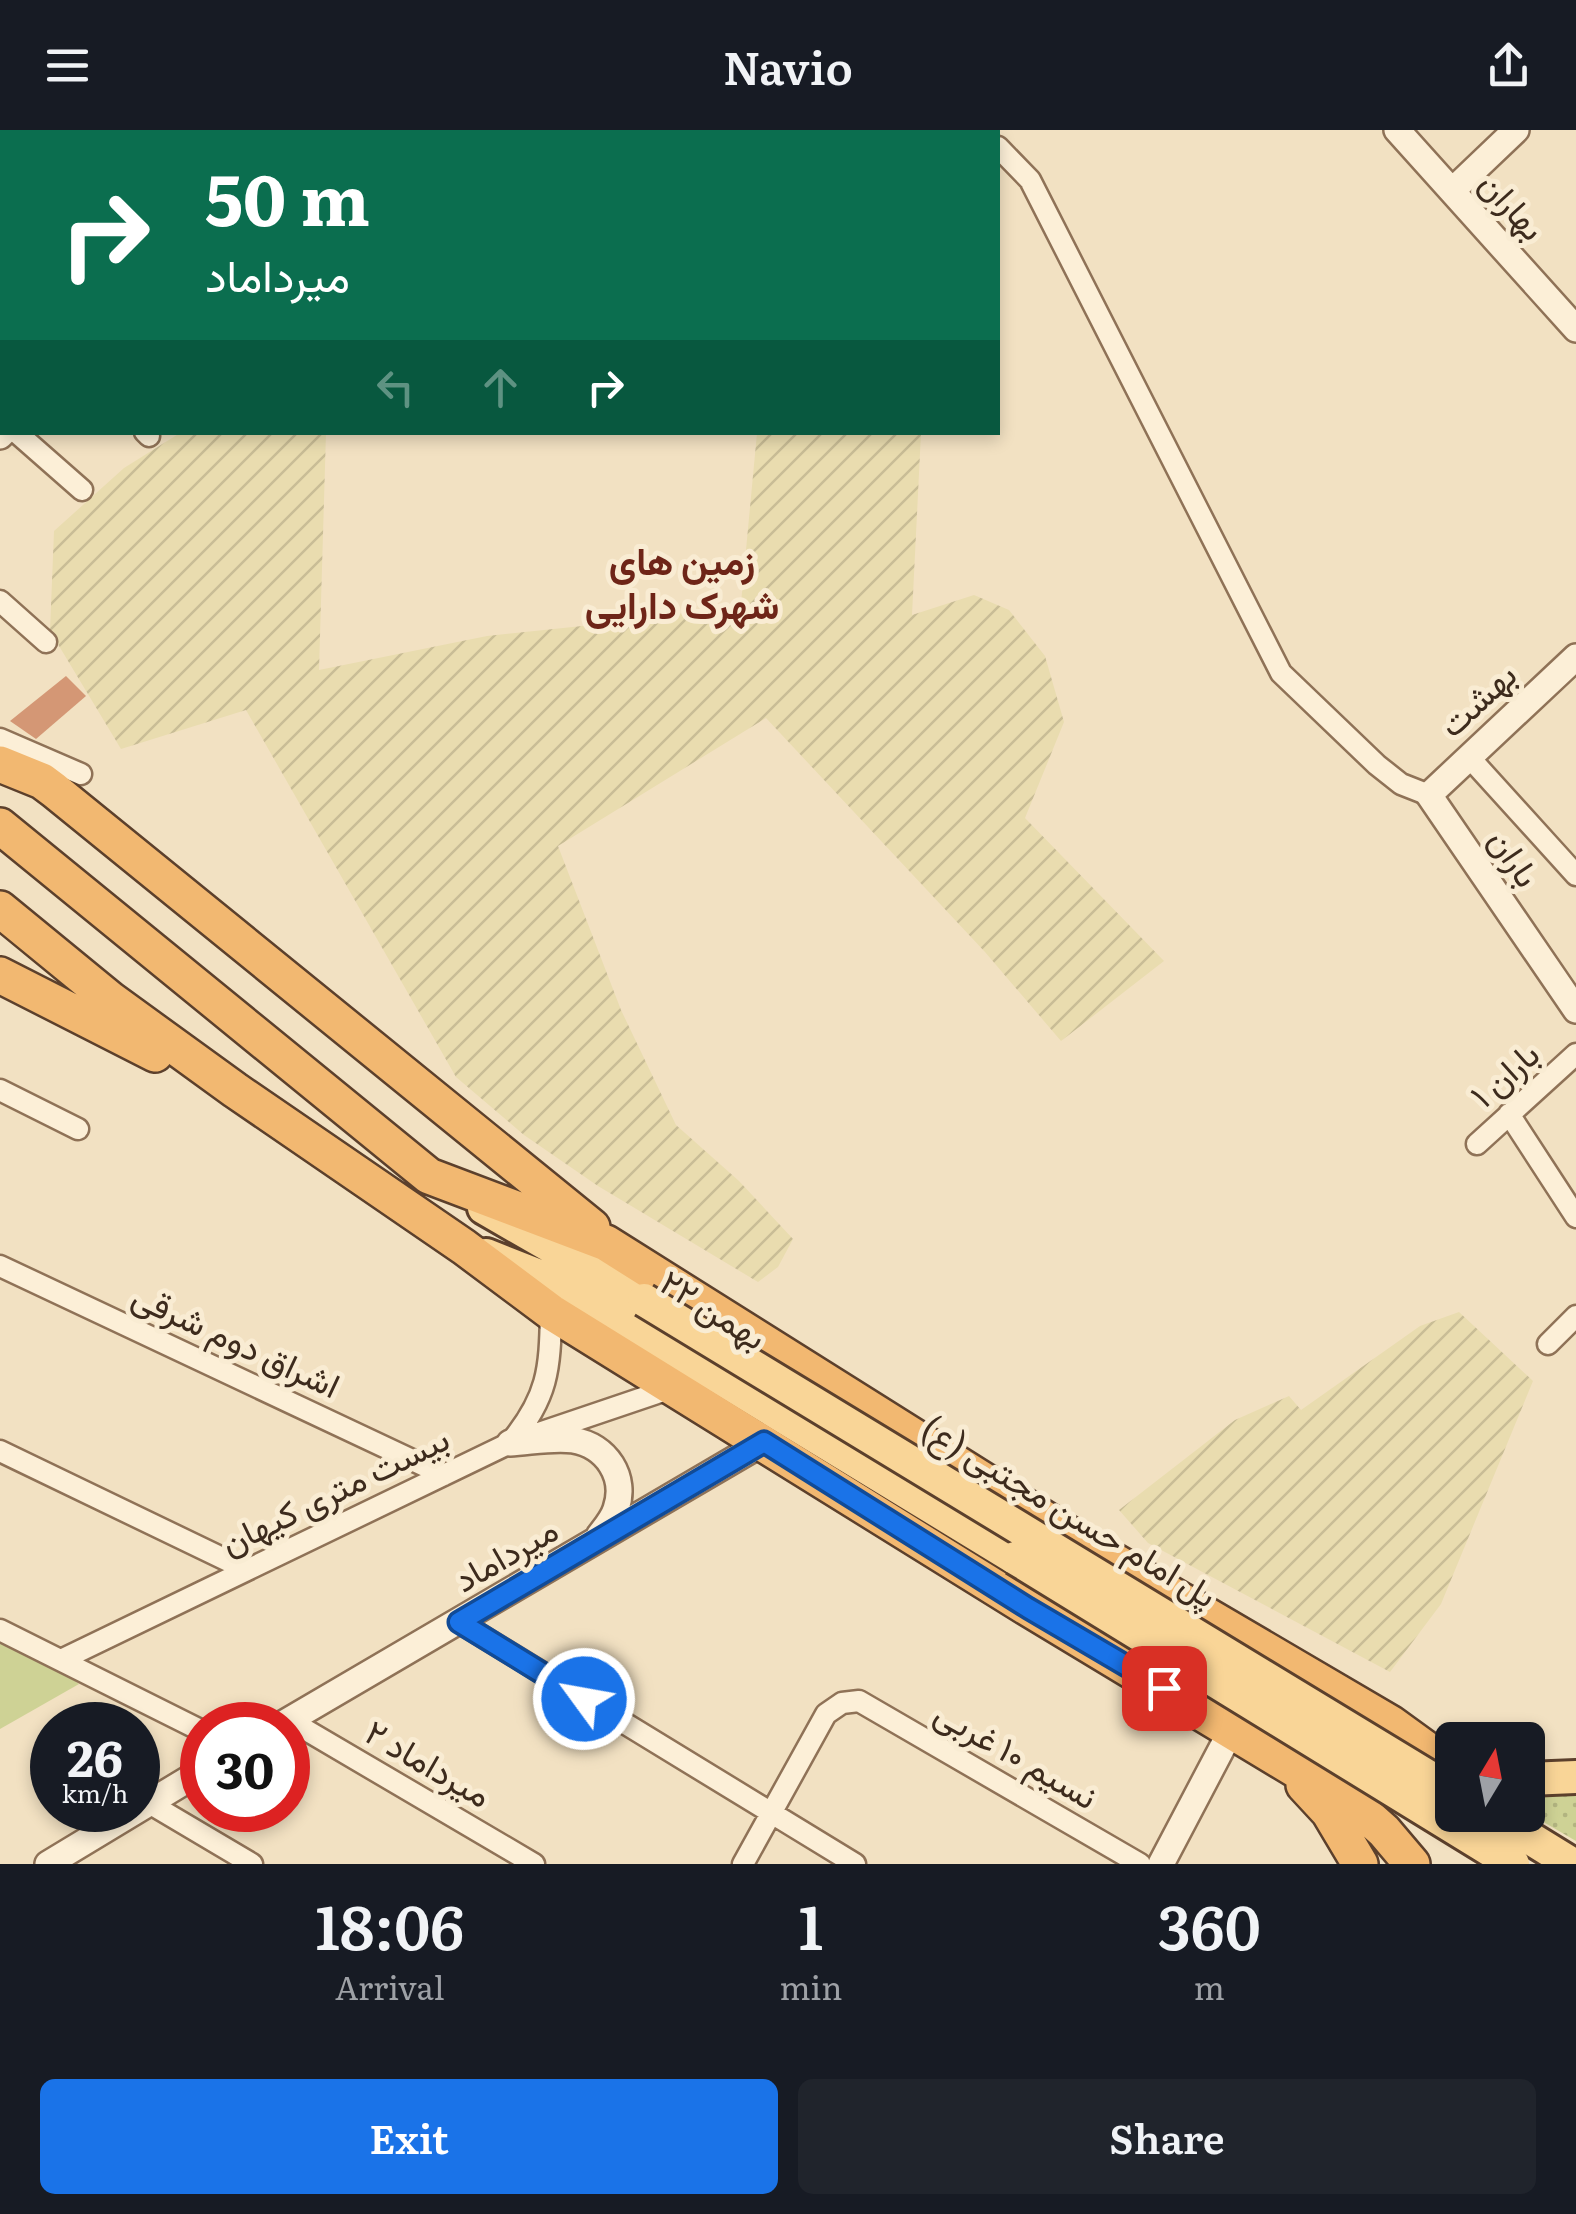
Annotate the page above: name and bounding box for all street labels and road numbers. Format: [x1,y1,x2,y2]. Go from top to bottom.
street label: بهاران [1469,157,1560,250]
street label: بهشت [1425,648,1527,747]
street label: باران [1478,817,1555,896]
street label: باران ۱ [1457,1027,1549,1118]
street label: ۲۲ بهمن [651,1254,778,1360]
street label: اشراق دوم شرقی [125,1267,350,1409]
street label: پل امام حسن مجتبی (ع) [912,1400,1228,1619]
street label: بیست متری کیهان [210,1410,457,1566]
street label: میرداماد [443,1502,566,1603]
street label: نسیم ۱۰ غربی [926,1685,1109,1820]
street label: میرداماد ۲ [357,1704,502,1818]

